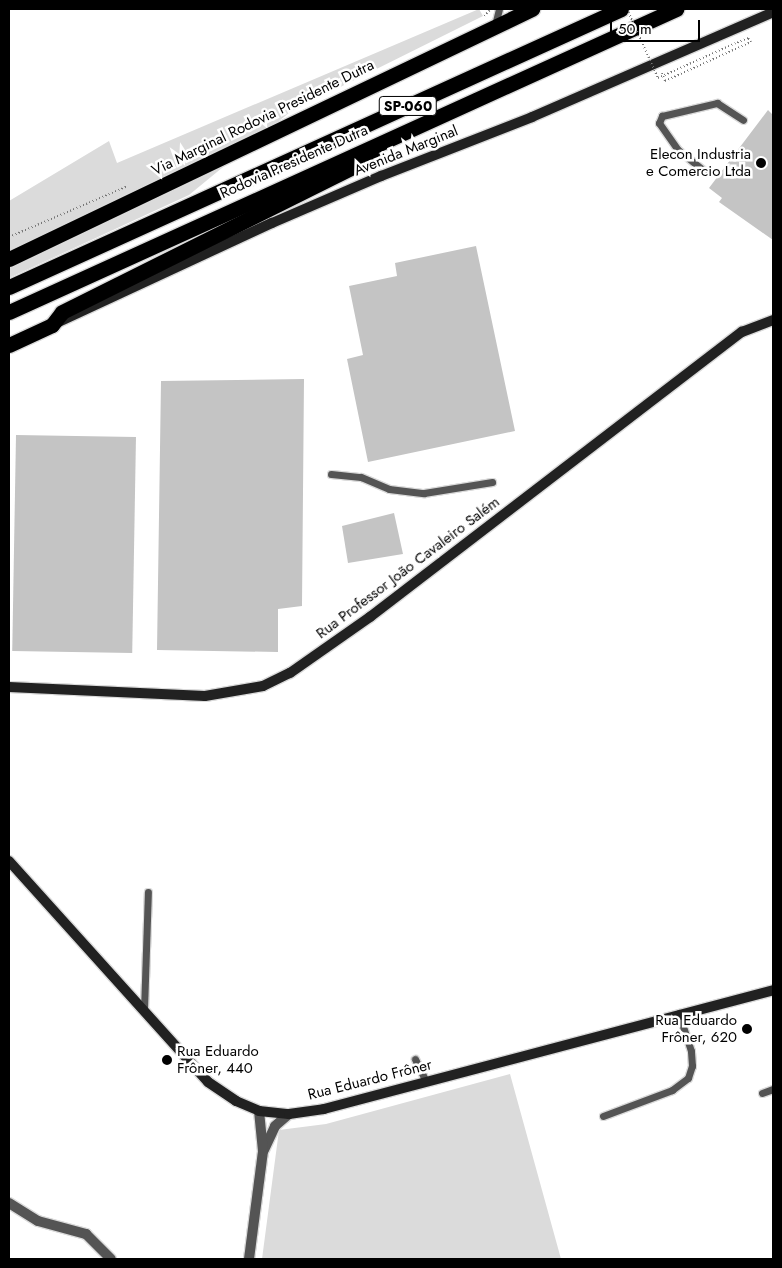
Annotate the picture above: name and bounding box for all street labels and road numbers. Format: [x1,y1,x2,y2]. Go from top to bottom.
street label: Via Marginal Rodovia Presidente Dutra [149,56,377,180]
road number: SP-060 [378,94,438,118]
street label: Rodovia Presidente Dutra [217,121,371,203]
street label: Avenida Marginal [351,122,461,180]
street label: Rua Professor João Cavaleiro Salém [313,493,503,643]
street label: Rua Eduardo Frôner [306,1056,434,1104]

